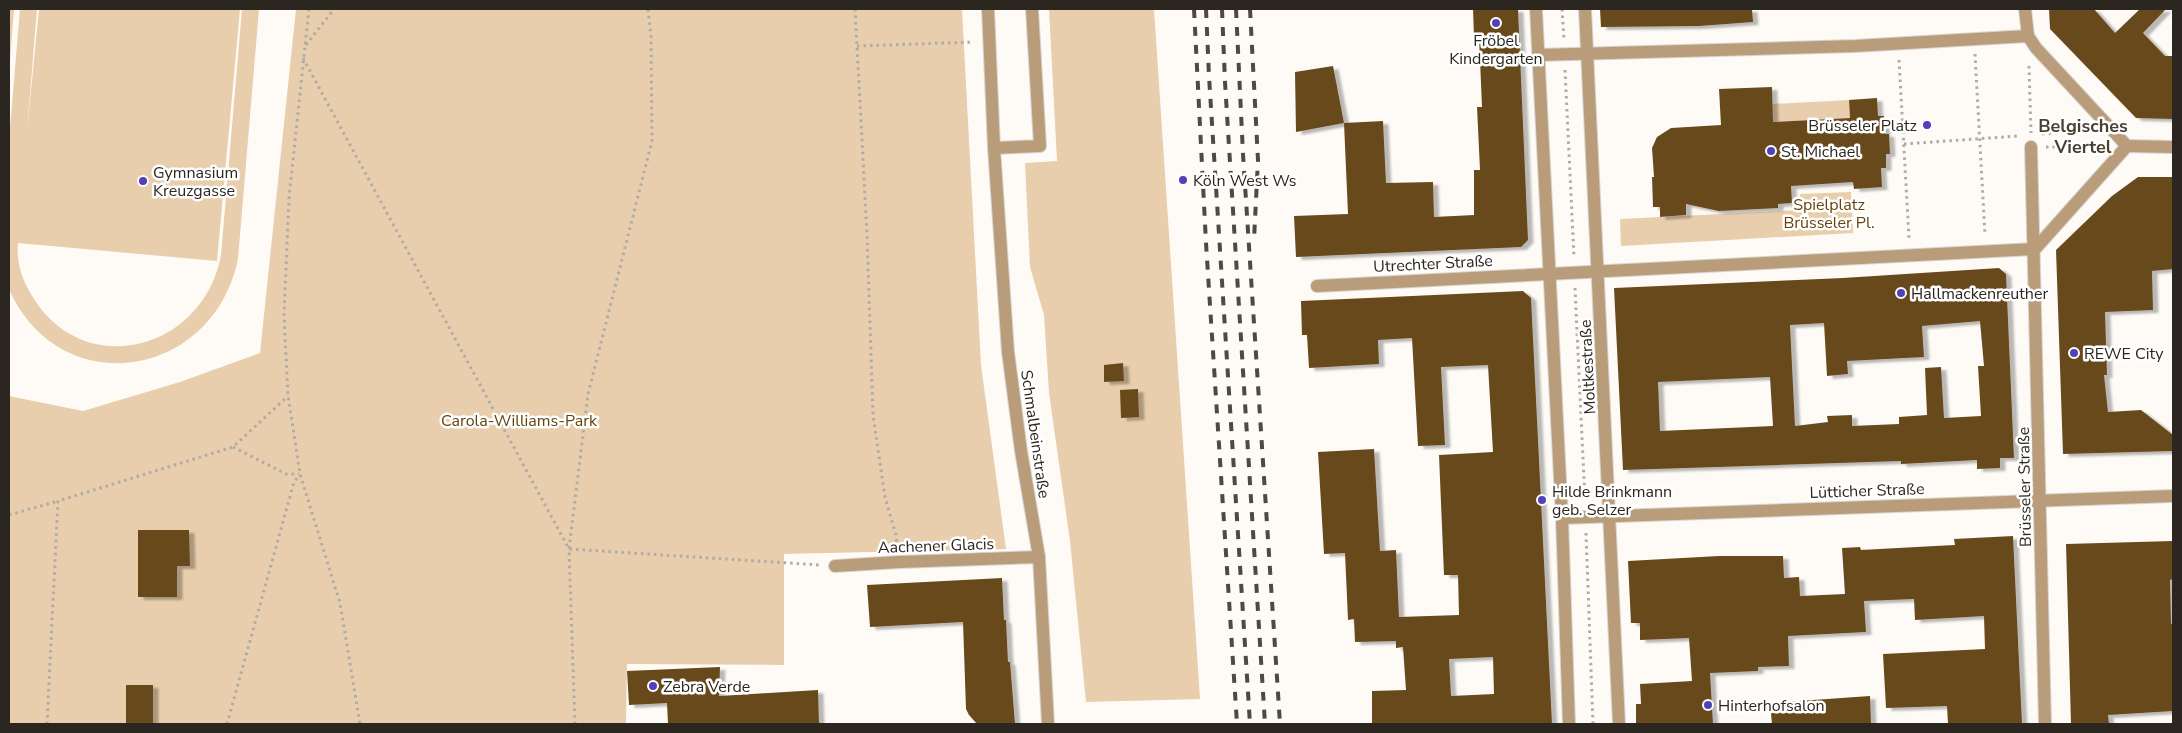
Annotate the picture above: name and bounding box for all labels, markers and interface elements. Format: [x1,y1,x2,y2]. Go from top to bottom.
marker: Fröbel Kindergarten [1490,17,1502,29]
place label: Fröbel Kindergarten [1449,30,1543,70]
district label: Belgisches Viertel [2038,114,2128,159]
place label: Brüsseler Platz [1808,115,1917,137]
marker: Brüsseler Platz [1921,119,1933,131]
place label: St. Michael [1781,141,1860,163]
marker: St. Michael [1765,145,1777,157]
place label: Gymnasium Kreuzgasse [153,162,238,202]
place label: Köln West Ws [1193,170,1297,192]
marker: Köln West Ws [1177,174,1189,186]
marker: Gymnasium Kreuzgasse [137,175,149,187]
park label: Spielplatz Brüsseler Pl. [1783,194,1875,234]
street label: Utrechter Straße [1373,250,1493,278]
place label: Hallmackenreuther [1911,283,2048,305]
marker: Hallmackenreuther [1895,287,1907,299]
street label: Moltkestraße [1575,319,1601,415]
place label: REWE City [2084,343,2164,365]
marker: REWE City [2068,347,2080,359]
street label: Schmalbeinstraße [1015,368,1055,500]
park label: Carola-Williams-Park [441,410,598,432]
street label: Brüsseler Straße [2013,427,2037,547]
street label: Lütticher Straße [1809,478,1925,504]
place label: Hilde Brinkmann geb. Selzer [1552,481,1672,521]
marker: Hilde Brinkmann geb. Selzer [1536,494,1548,506]
street label: Aachener Glacis [878,533,995,559]
place label: Zebra Verde [663,676,750,698]
marker: Zebra Verde [647,680,659,692]
place label: Hinterhofsalon [1718,695,1825,717]
marker: Hinterhofsalon [1702,699,1714,711]

